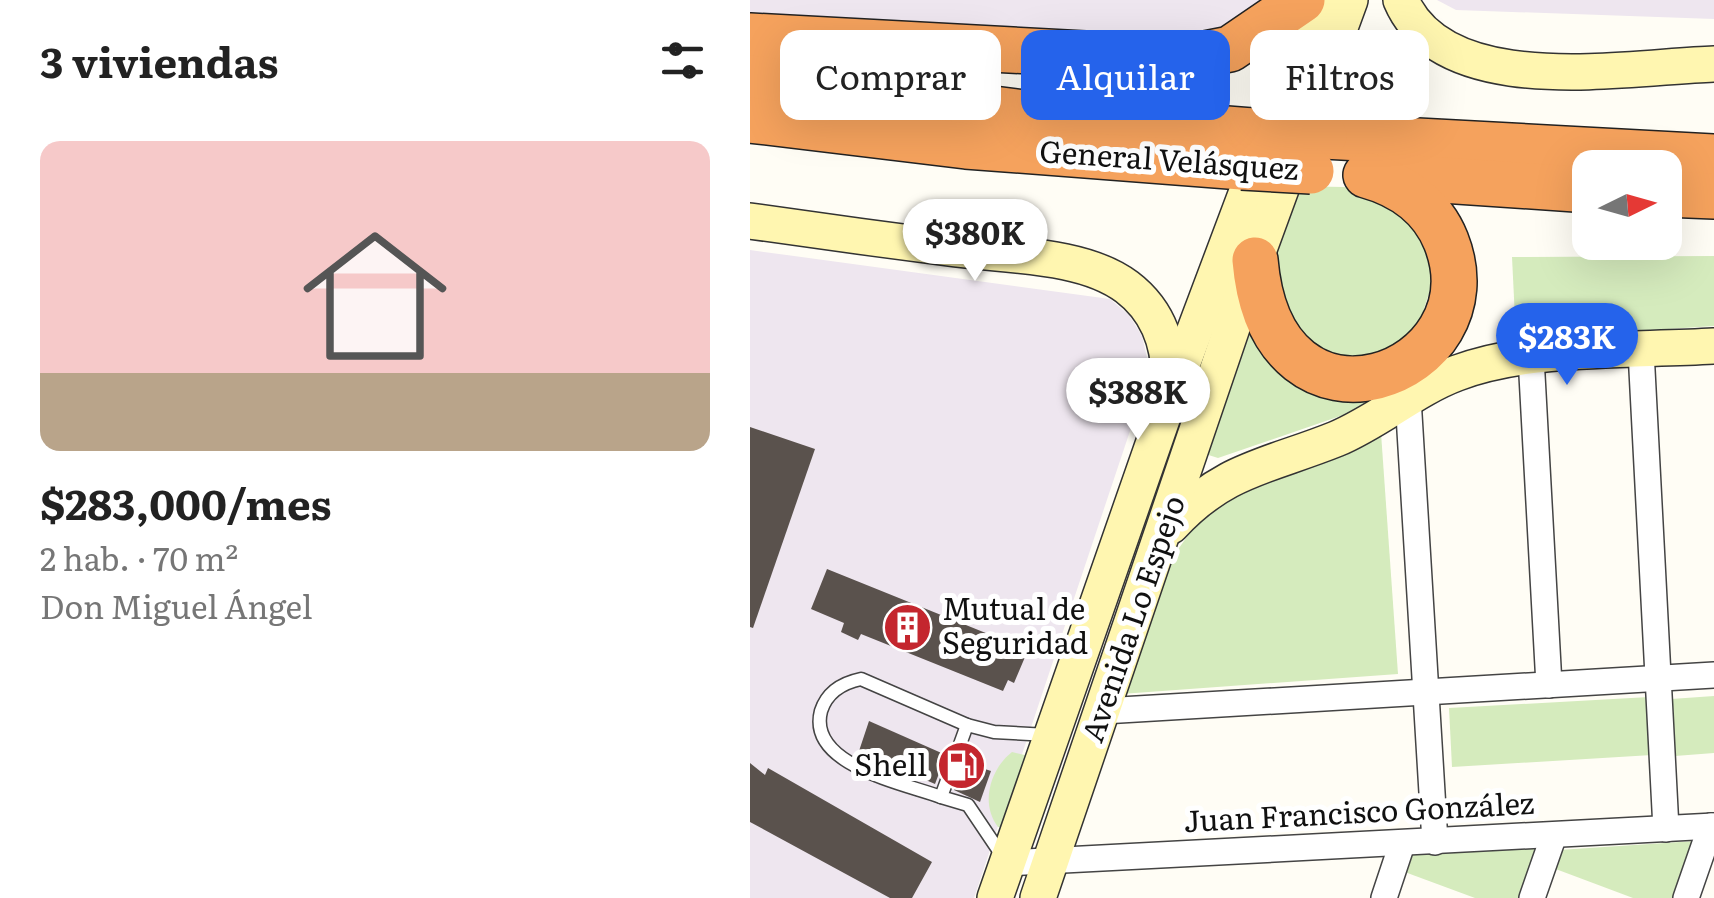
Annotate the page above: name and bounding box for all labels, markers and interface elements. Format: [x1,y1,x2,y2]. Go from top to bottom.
text: 3 viviendas [40,29,278,91]
chip: Comprar [780,30,1001,120]
chip: Alquilar [1021,30,1230,120]
chip: Filtros [1250,30,1429,120]
icon: filters [655,33,710,88]
street label: General Velásquez [1038,127,1300,189]
north arrow [1572,150,1682,260]
map controls [1572,150,1682,260]
pin: $380K [905,199,1045,284]
icon: home [285,206,465,386]
text: $380K [925,207,1025,255]
pin: $283K [1497,303,1637,388]
text: $283K [1518,311,1616,359]
pin: $388K [1068,358,1208,443]
text: $388K [1088,366,1188,414]
text: $283,000/mes [40,471,331,533]
street label: Avenida Lo Espejo [1068,489,1194,747]
text: 2 hab. · 70 m² [40,533,238,581]
text: Don Miguel Ángel [40,581,312,629]
place label: Mutual de Seguridad [942,585,1088,663]
building icon: Mutual de Seguridad [881,601,933,653]
fuel station icon: Shell [936,740,988,792]
place label: Shell [854,741,927,785]
street label: Juan Francisco González [1182,779,1535,841]

